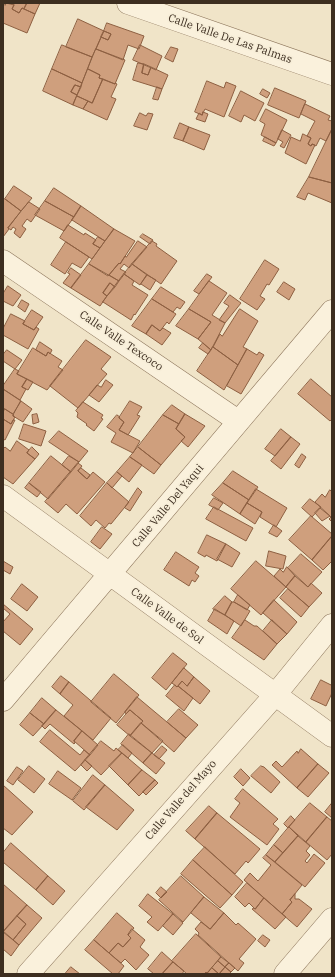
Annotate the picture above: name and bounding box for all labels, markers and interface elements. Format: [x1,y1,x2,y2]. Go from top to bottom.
street label: Calle Valle De Las Palmas [166,12,294,66]
street label: Calle Valle Texcoco [77,308,165,374]
street label: Calle Valle Del Yaqui [129,462,207,550]
street label: Calle Valle de Sol [128,585,206,647]
street label: Calle Valle del Mayo [143,757,219,843]

